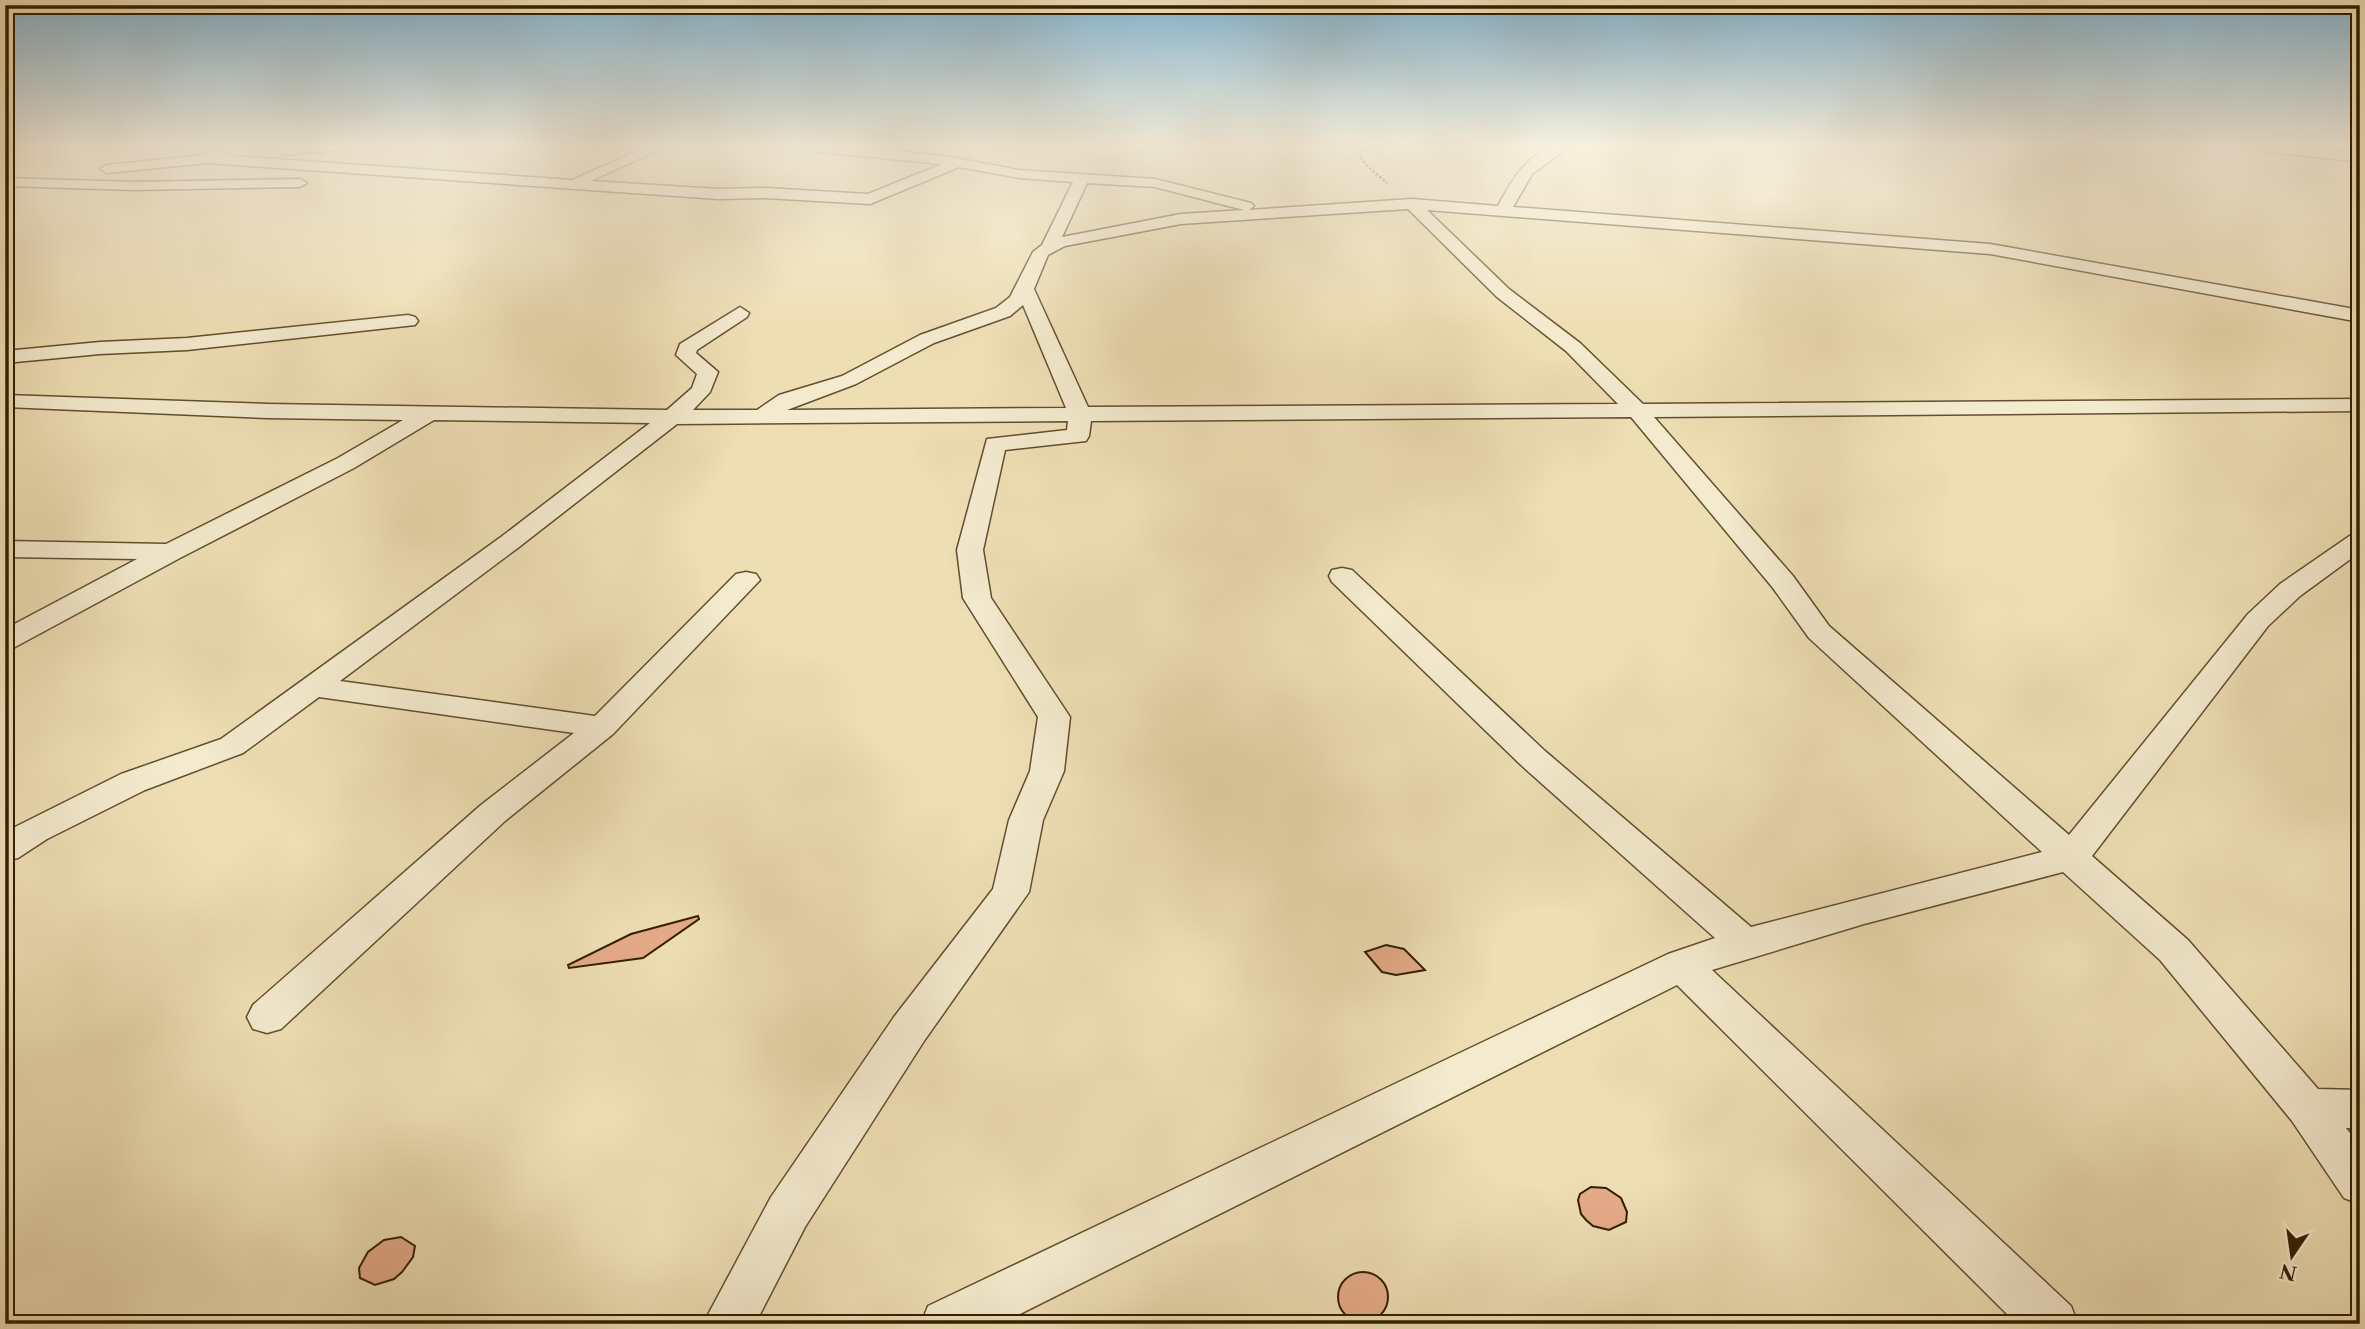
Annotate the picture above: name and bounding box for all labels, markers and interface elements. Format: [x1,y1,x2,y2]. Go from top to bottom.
north arrow [2256,1220,2326,1290]
text: N [2278,1259,2299,1285]

